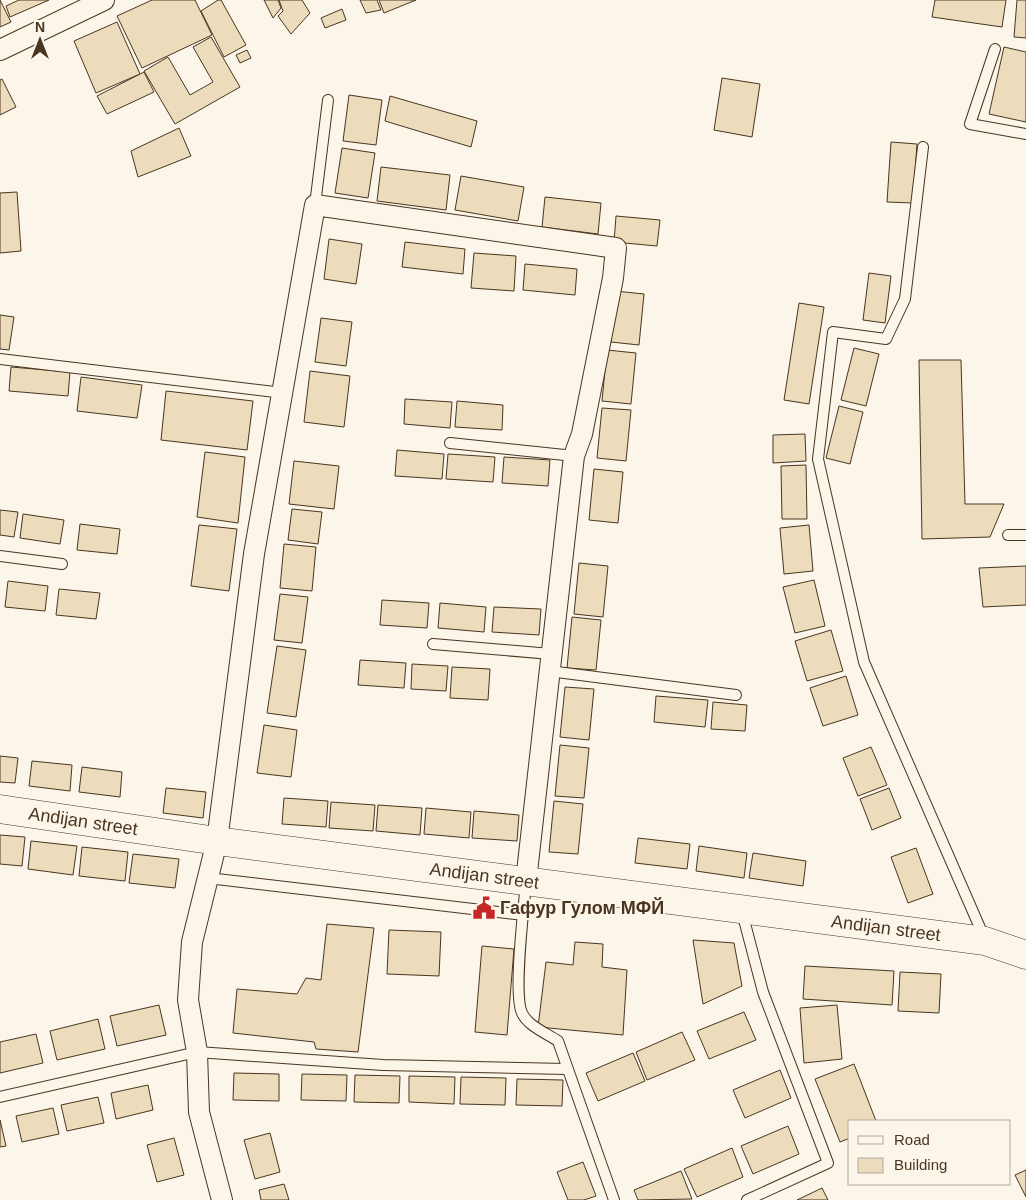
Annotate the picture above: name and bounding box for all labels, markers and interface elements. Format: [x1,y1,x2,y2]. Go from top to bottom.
north arrow [15,15,65,65]
text: N [35,19,45,35]
street label: Andijan street [27,803,139,839]
street label: Andijan street [428,859,540,893]
public building icon: Гафур Гулом МФЙ [471,895,497,921]
place label: Гафур Гулом МФЙ [500,897,664,918]
street label: Andijan street [830,911,942,945]
legend [848,1120,1011,1185]
text: Road [894,1131,930,1148]
text: Building [894,1156,947,1173]

